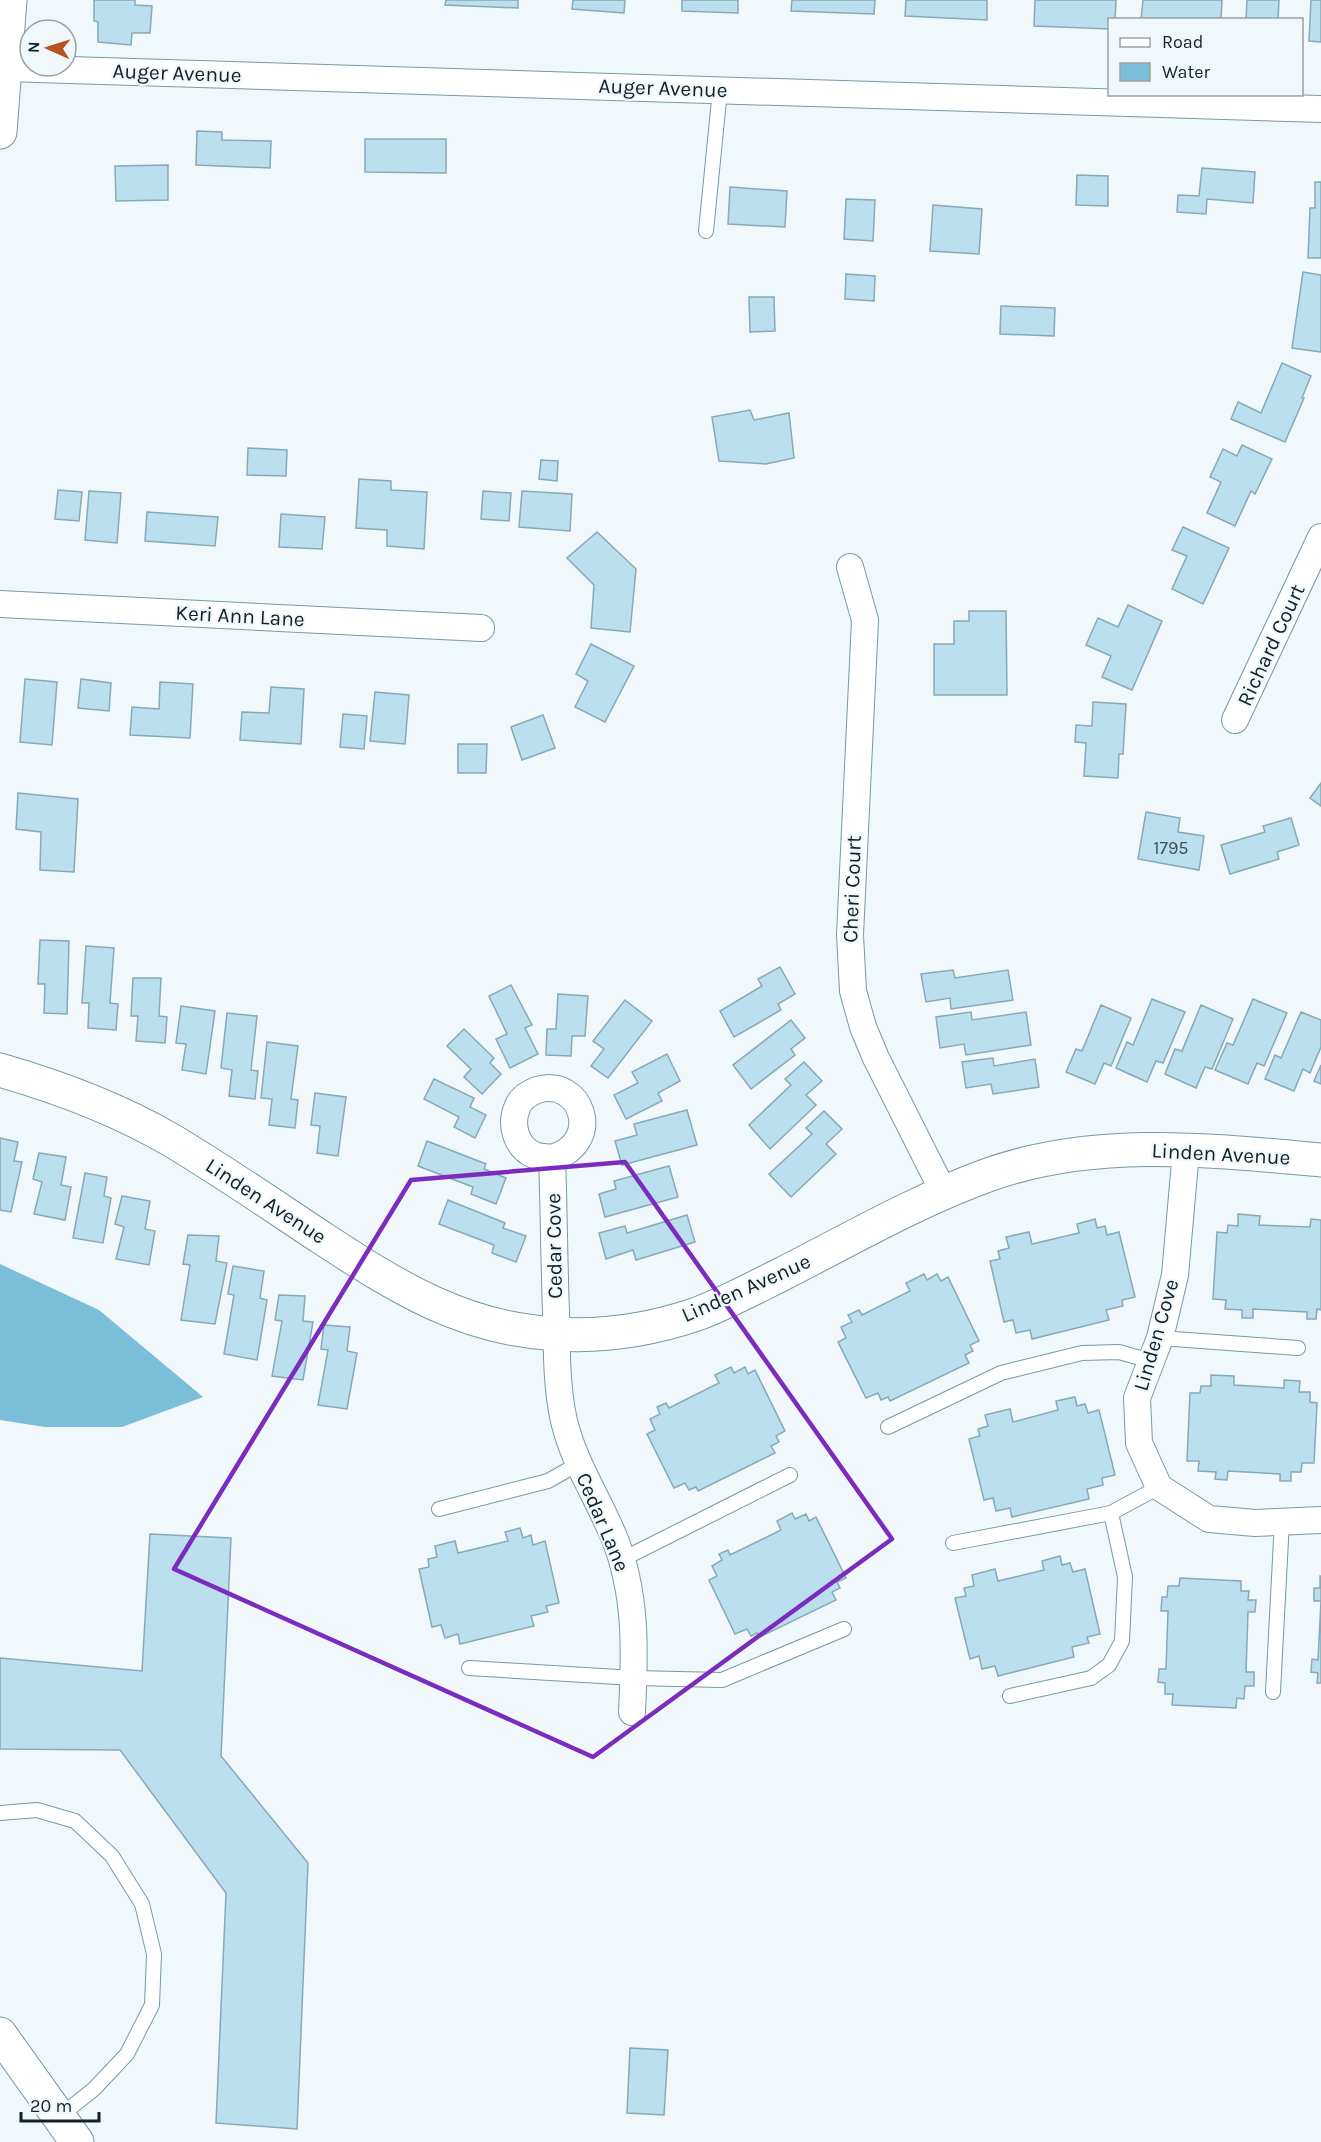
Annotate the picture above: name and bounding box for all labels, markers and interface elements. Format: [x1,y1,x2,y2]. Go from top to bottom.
north arrow [18,18,78,78]
legend [1108,18,1303,96]
text: Road [1162,31,1203,53]
text: N [24,41,43,53]
street label: Auger Avenue [112,59,242,87]
text: Water [1162,61,1210,83]
street label: Auger Avenue [598,74,728,102]
street label: Richard Court [1232,580,1310,710]
street label: Keri Ann Lane [175,601,305,631]
street label: Cheri Court [838,835,866,943]
house number: 1795 [1153,837,1189,859]
street label: Linden Avenue [1151,1138,1291,1170]
street label: Linden Avenue [201,1153,331,1249]
street label: Cedar Cove [541,1193,567,1299]
street label: Linden Avenue [678,1249,814,1327]
street label: Linden Cove [1129,1276,1183,1394]
street label: Cedar Lane [571,1469,635,1575]
scale bar [21,2085,99,2123]
text: 20 m [30,2095,72,2117]

